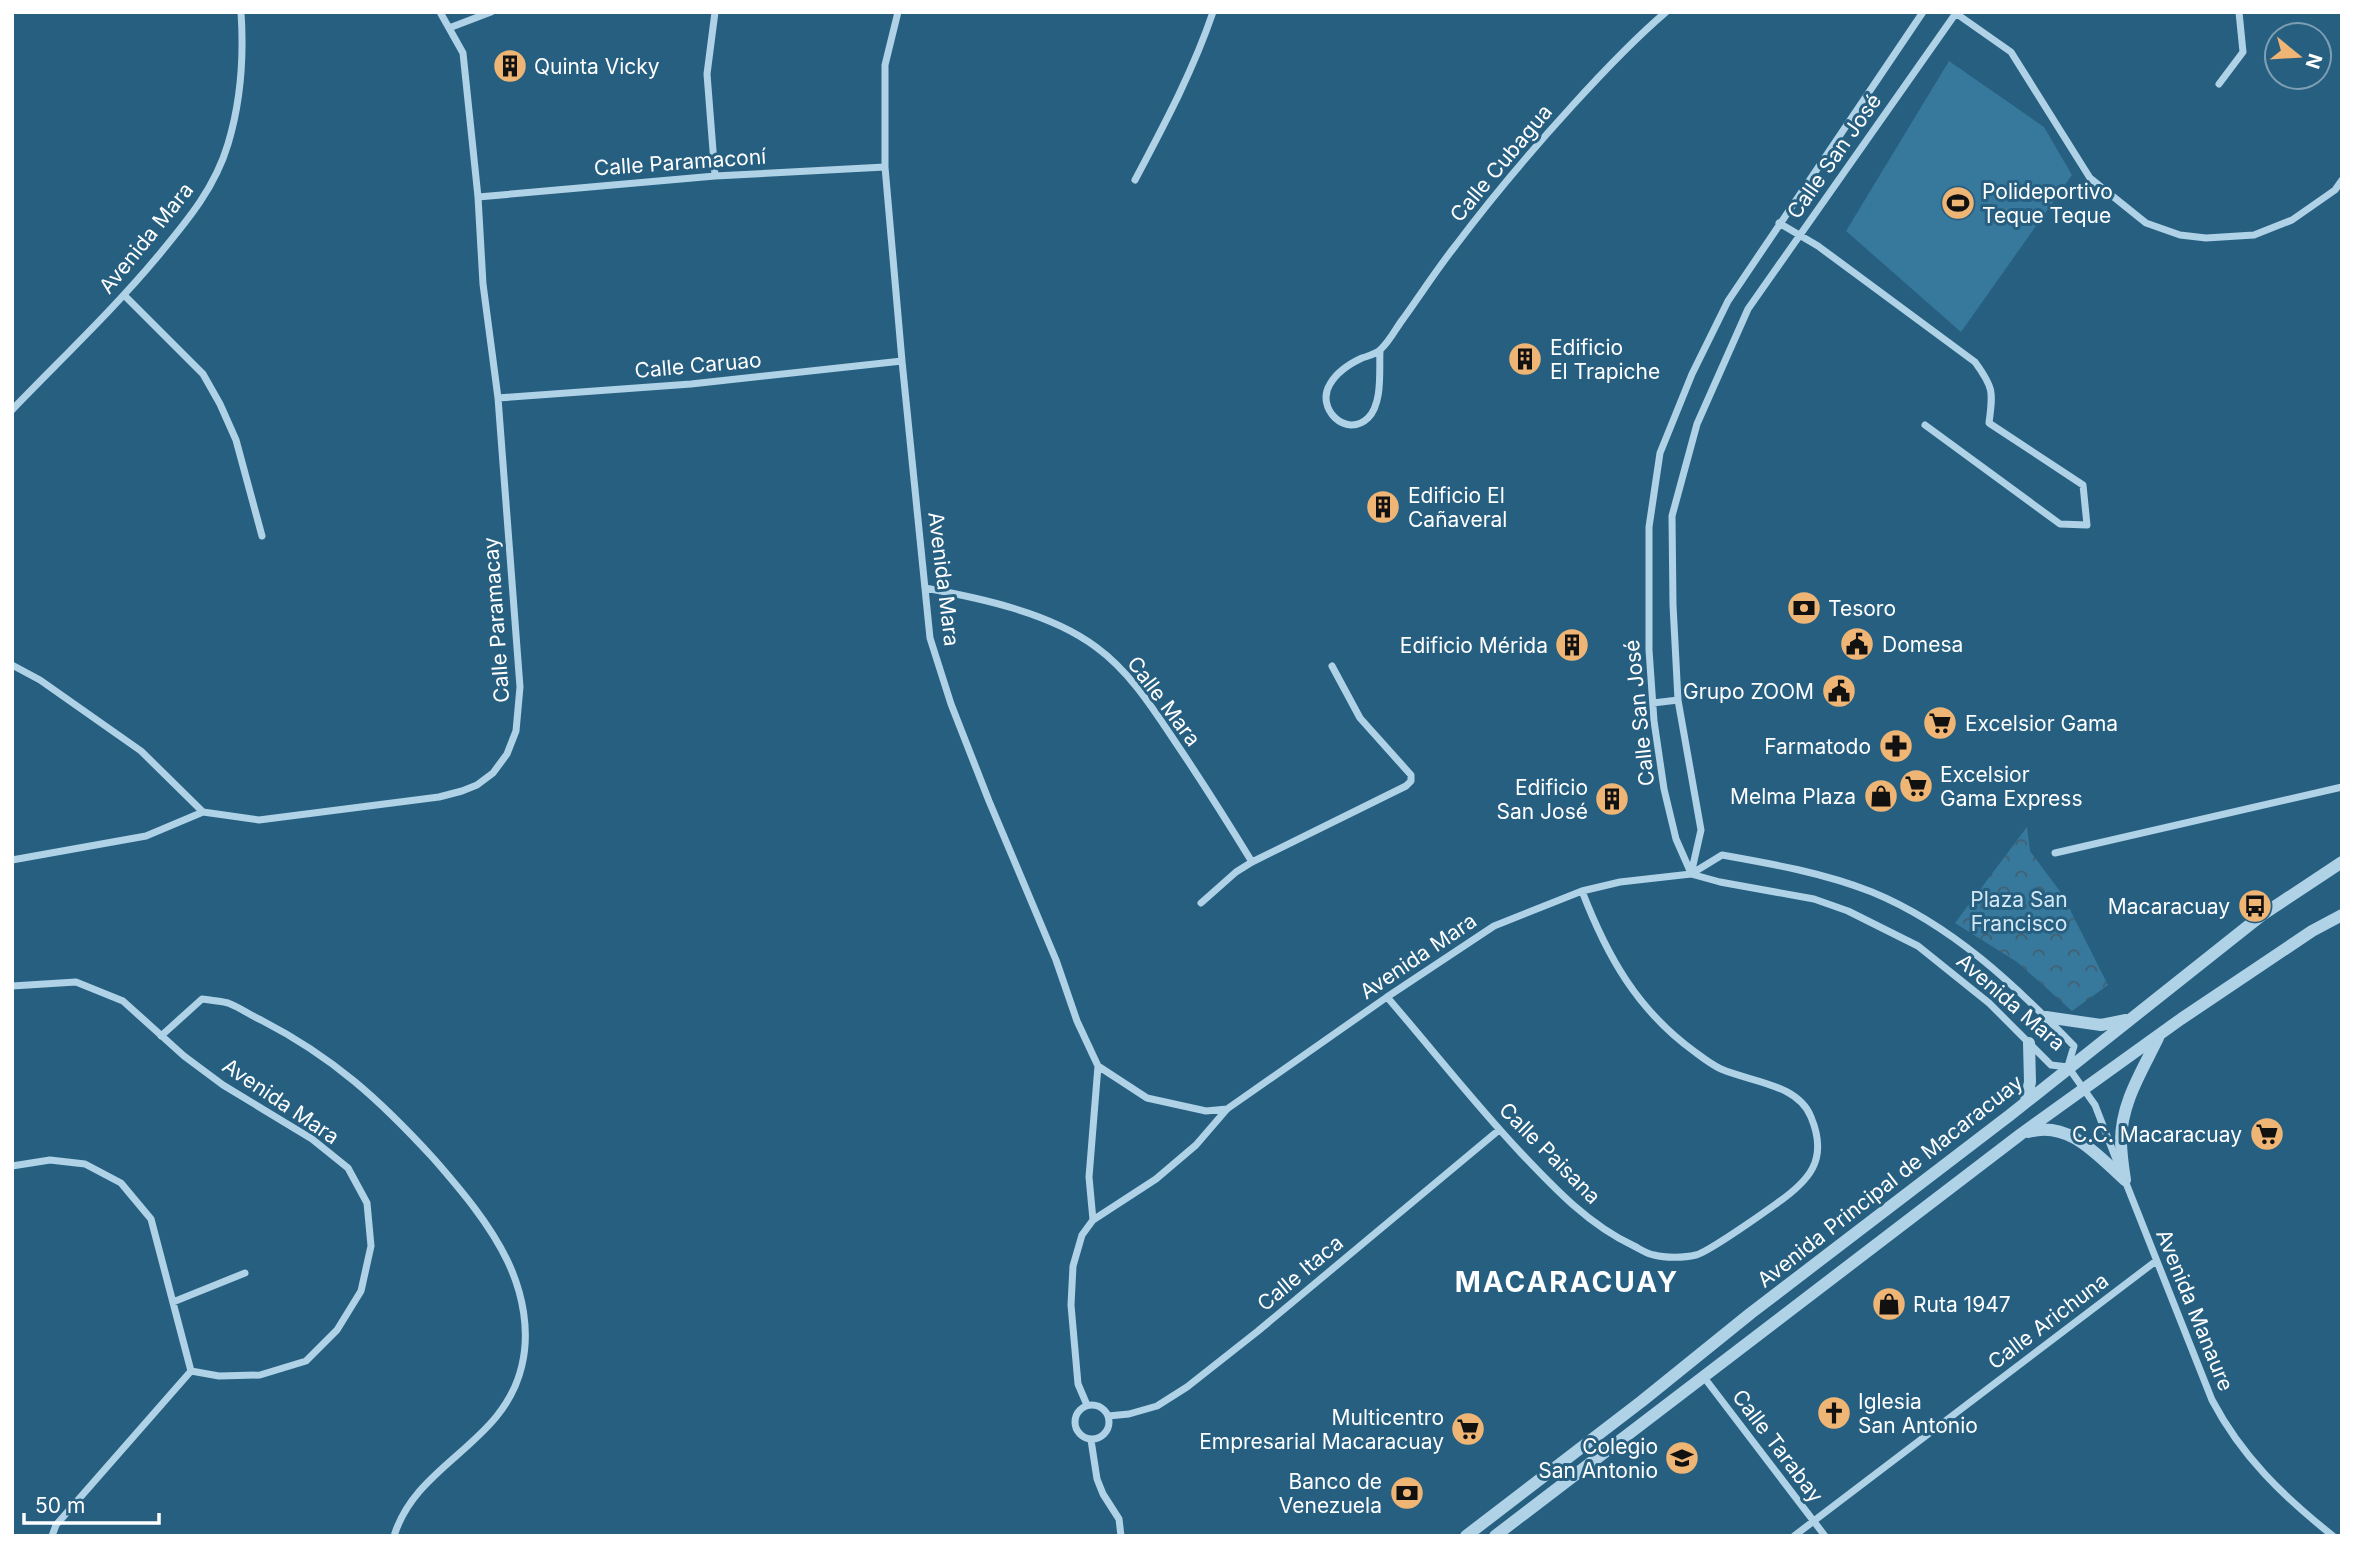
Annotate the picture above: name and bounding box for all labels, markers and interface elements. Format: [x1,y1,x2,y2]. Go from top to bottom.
north arrow [2263,21,2333,91]
building icon: Quinta Vicky [491,47,529,85]
text: N [2301,51,2327,72]
place label: Quinta Vicky [534,54,660,79]
street label: Calle San José [1782,89,1886,223]
street label: Calle Cubagua [1445,99,1557,227]
street label: Calle Paramaconí [593,143,768,180]
street label: Avenida Mara [94,178,198,298]
place label: Polideportivo Teque Teque [1982,179,2113,228]
sports icon: Polideportivo Teque Teque [1939,184,1977,222]
place label: Edificio El Trapiche [1550,335,1660,384]
building icon: Edificio El Trapiche [1506,340,1544,378]
street label: Calle Caruao [634,347,762,383]
place label: Edificio El Cañaveral [1408,483,1507,532]
building icon: Edificio El Cañaveral [1364,488,1402,526]
street label: Avenida Mara [923,510,965,648]
street label: Calle Paramacay [478,536,514,704]
bank icon: Tesoro [1785,589,1823,627]
place label: Tesoro [1828,596,1896,621]
public building icon: Domesa [1838,625,1876,663]
building icon: Edificio Mérida [1553,626,1591,664]
place label: Domesa [1882,632,1963,657]
place label: Edificio Mérida [1400,633,1548,658]
street label: Calle San José [1619,639,1659,787]
street label: Calle Mara [1122,651,1206,751]
public building icon: Grupo ZOOM [1820,672,1858,710]
place label: Grupo ZOOM [1683,679,1814,704]
supermarket icon: Excelsior Gama [1921,704,1959,742]
place label: Excelsior Gama [1965,711,2118,736]
pharmacy icon: Farmatodo [1877,727,1915,765]
place label: Farmatodo [1764,734,1871,759]
place label: Excelsior Gama Express [1940,762,2082,811]
supermarket icon: Excelsior Gama Express [1897,767,1935,805]
place label: Edificio San José [1497,775,1588,824]
shop icon: Melma Plaza [1862,777,1900,815]
building icon: Edificio San José [1593,780,1631,818]
place label: Melma Plaza [1730,784,1856,809]
park label: Plaza San Francisco [1970,887,2068,936]
bus stop icon: Macaracuay [2236,887,2274,925]
place label: Macaracuay [2108,894,2230,919]
street label: Avenida Mara [1355,908,1481,1004]
street label: Avenida Mara [1952,948,2070,1056]
street label: Avenida Mara [218,1053,344,1149]
street label: Avenida Principal de Macaracuay [1752,1069,2028,1292]
street label: Calle Paisana [1494,1097,1606,1209]
supermarket icon: C.C. Macaracuay [2248,1115,2286,1153]
place label: C.C. Macaracuay [2072,1122,2242,1147]
street label: Avenida Manaure [2151,1226,2239,1394]
street label: Calle Itaca [1252,1230,1348,1316]
district label: MACARACUAY [1455,1265,1679,1299]
street label: Calle Arichuna [1983,1268,2113,1374]
shop icon: Ruta 1947 [1870,1285,1908,1323]
place label: Ruta 1947 [1913,1292,2011,1317]
street label: Calle Tarabay [1727,1384,1829,1508]
place label: Iglesia San Antonio [1858,1389,1978,1438]
church icon: Iglesia San Antonio [1815,1394,1853,1432]
place label: Multicentro Empresarial Macaracuay [1199,1405,1444,1454]
supermarket icon: Multicentro Empresarial Macaracuay [1449,1410,1487,1448]
place label: Colegio San Antonio [1538,1434,1658,1483]
school or university icon: Colegio San Antonio [1663,1439,1701,1477]
place label: Banco de Venezuela [1279,1469,1382,1518]
bank icon: Banco de Venezuela [1388,1474,1426,1512]
scale bar [24,1482,159,1526]
text: 50 m [35,1493,85,1518]

